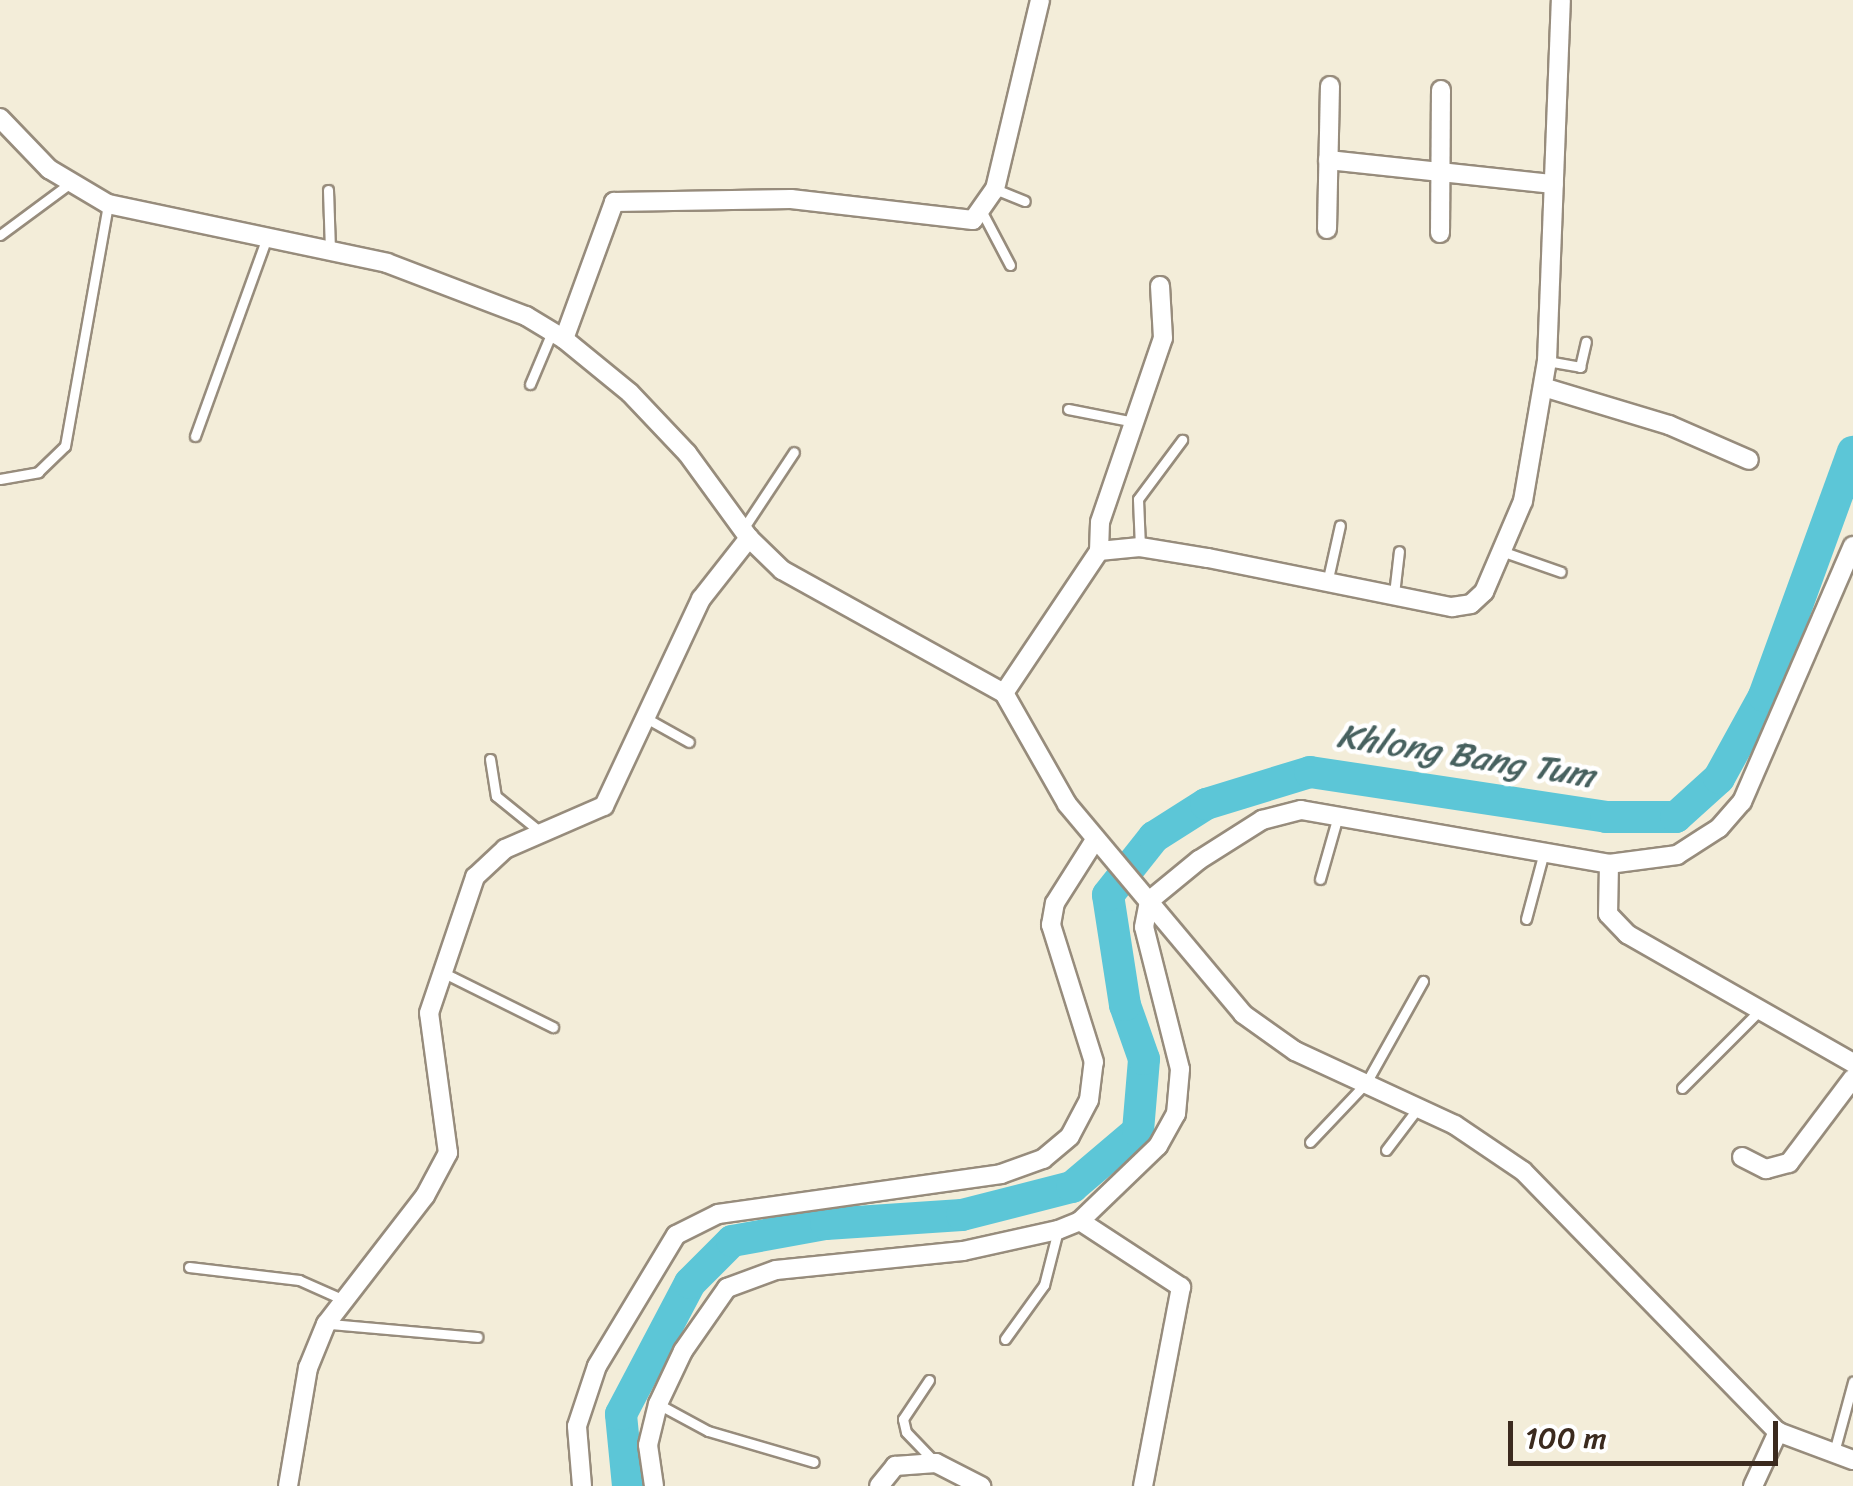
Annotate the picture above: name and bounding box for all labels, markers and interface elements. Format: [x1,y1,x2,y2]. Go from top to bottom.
water label: Khlong Bang Tum [1334,714,1598,796]
scale bar [1513,1401,1783,1463]
text: 100 m [1525,1411,1607,1465]

